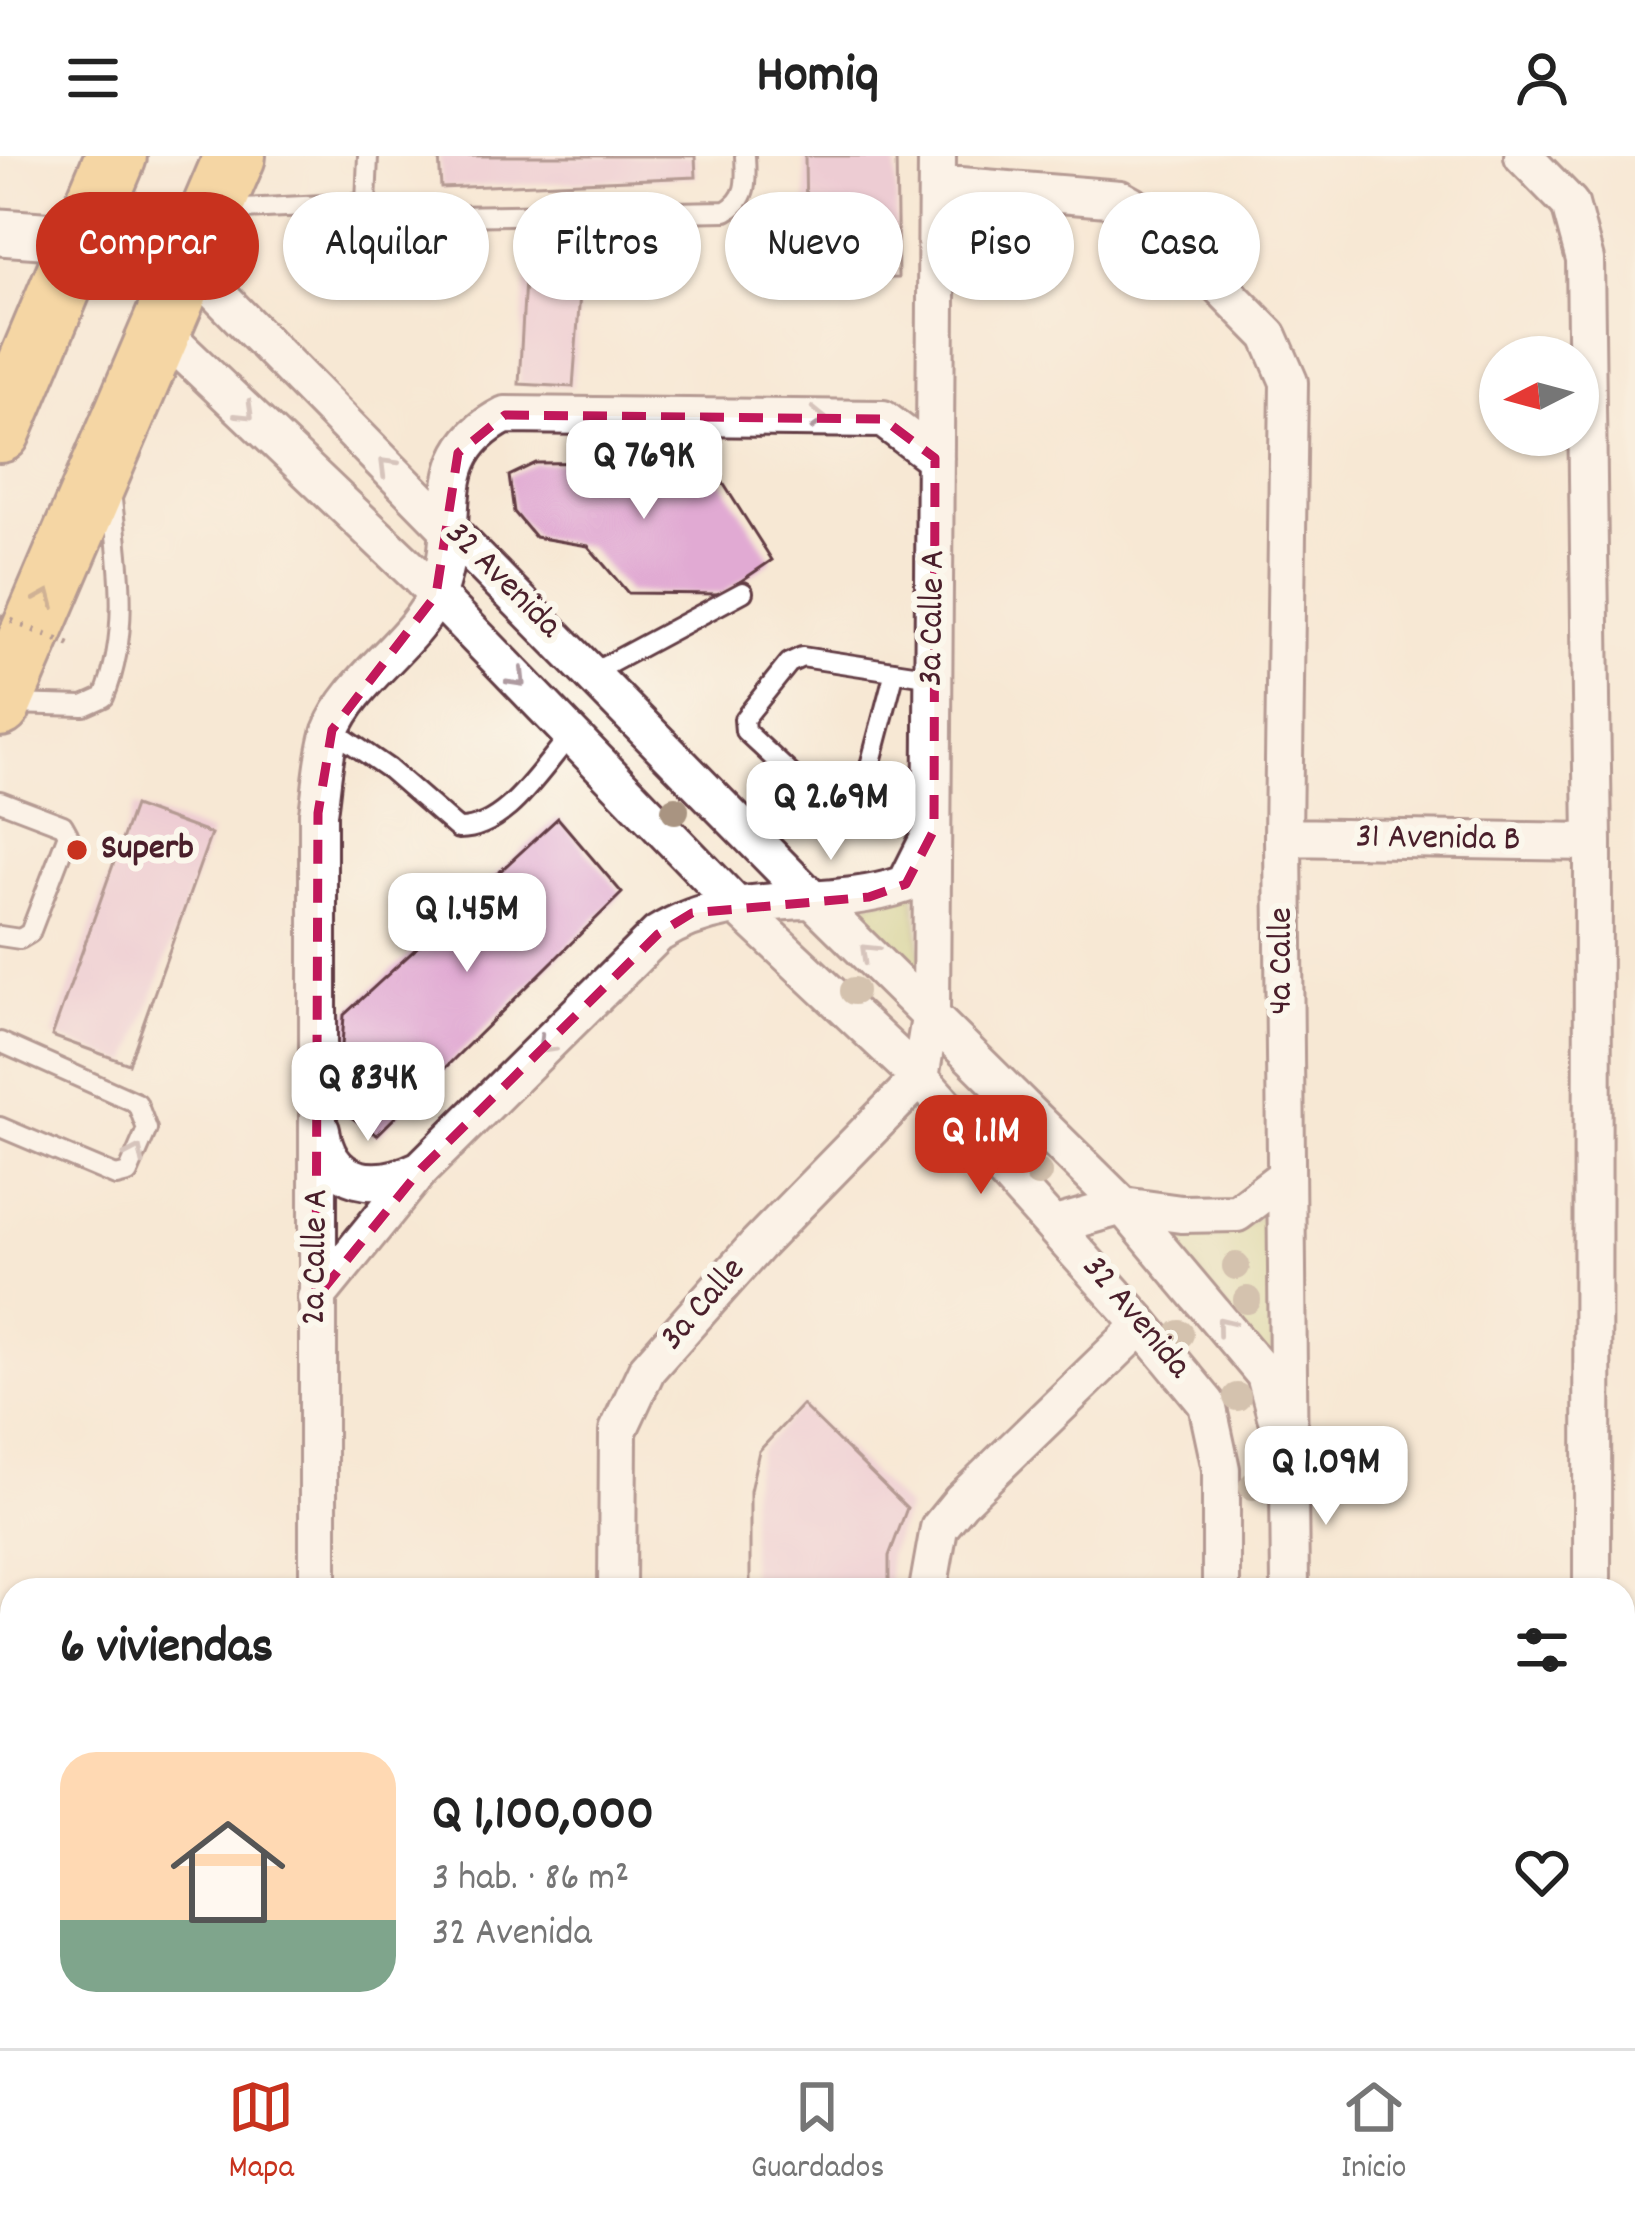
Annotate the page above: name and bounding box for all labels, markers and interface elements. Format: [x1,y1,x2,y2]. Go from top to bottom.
text: Homiq [756,40,879,117]
icon: menu [60,45,126,111]
icon: person [1509,45,1575,111]
chip: Comprar [36,192,259,300]
chip: Alquilar [283,192,489,300]
chip: Filtros [513,192,701,300]
chip: Nuevo [725,192,903,300]
chip: Piso [927,192,1074,300]
chip: Casa [1098,192,1260,300]
north arrow [1479,336,1599,456]
map controls [1479,336,1599,456]
one-way arrow [232,397,253,419]
one-way arrow [810,405,828,431]
pin: Q 769K [546,420,742,522]
text: Q 769K [593,431,695,486]
one-way arrow [379,458,401,480]
street label: 32 Avenida [431,510,573,652]
street label: 3a Calle A [907,549,961,687]
one-way arrow [32,589,56,610]
one-way arrow [503,666,525,687]
pin: Q 2.69M [720,761,942,863]
text: Q 2.69M [773,772,889,827]
street label: 31 Avenida B [1355,813,1521,867]
place label: Superb [101,824,194,876]
marker: Superb [64,837,90,863]
pin: Q 1.45M [356,873,578,975]
text: Q 1.45M [415,884,519,939]
street label: 4a Calle [1257,907,1309,1015]
one-way arrow [860,945,882,967]
one-way arrow [537,1032,559,1054]
pin: Q 834K [270,1042,466,1144]
text: Q 834K [319,1053,417,1108]
pin: Q 1.1M [883,1095,1079,1197]
text: Q 1.1M [942,1106,1020,1161]
one-way arrow [121,1145,145,1166]
street label: 2a Calle A [290,1188,344,1326]
street label: 32 Avenida [1068,1245,1203,1392]
street label: 3a Calle [649,1247,759,1363]
one-way arrow [1217,1317,1239,1339]
pin: Q 1.09M [1215,1426,1437,1528]
text: Q 1.09M [1272,1437,1380,1492]
text: 6 viviendas [60,1614,273,1686]
icon: filters [1509,1617,1575,1683]
text: Q 1,100,000 [432,1781,654,1853]
icon: home [156,1800,300,1944]
icon: heart [1509,1839,1575,1905]
text: 3 hab. · 86 m² [432,1853,629,1908]
text: 32 Avenida [432,1908,592,1963]
tab: Mapa [228,2074,294,2193]
tab: Guardados [751,2074,884,2193]
tab: Inicio [1341,2074,1407,2193]

